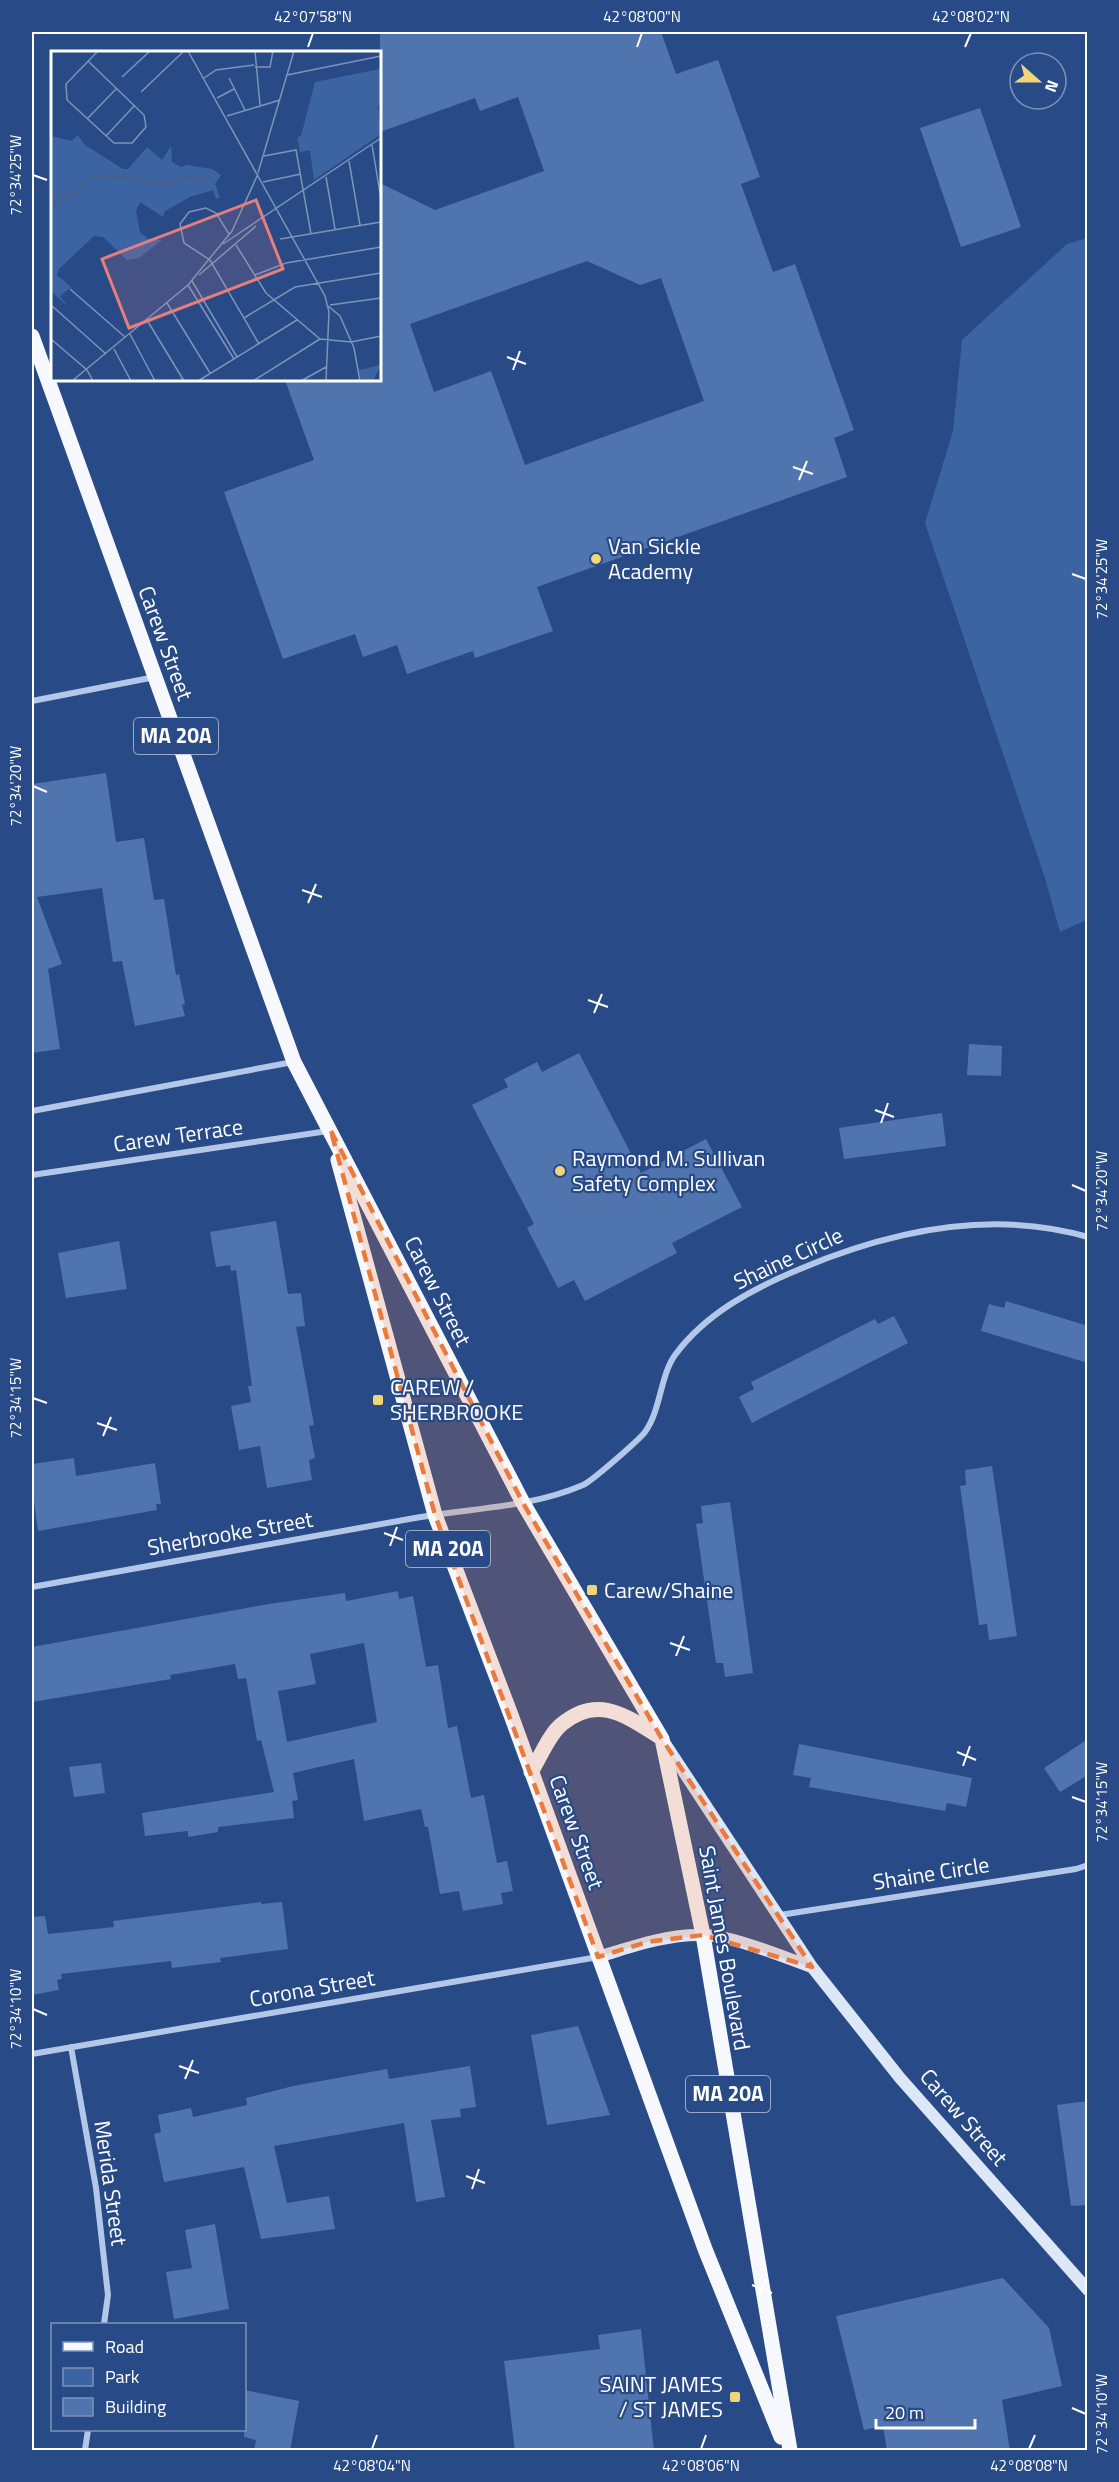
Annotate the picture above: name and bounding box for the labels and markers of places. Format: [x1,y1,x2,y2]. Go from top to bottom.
place label: Van Sickle Academy [608,529,701,588]
marker: Van Sickle Academy [589,552,603,566]
place label: Raymond M. Sullivan Safety Complex [572,1141,765,1200]
marker: Raymond M. Sullivan Safety Complex [553,1164,567,1178]
place label: CAREW / SHERBROOKE [390,1370,523,1429]
marker: CAREW / SHERBROOKE [371,1393,385,1407]
place label: Carew/Shaine [604,1573,733,1607]
marker: Carew/Shaine [585,1583,599,1597]
place label: SAINT JAMES / ST JAMES [600,2367,723,2426]
marker: SAINT JAMES / ST JAMES [728,2390,742,2404]

